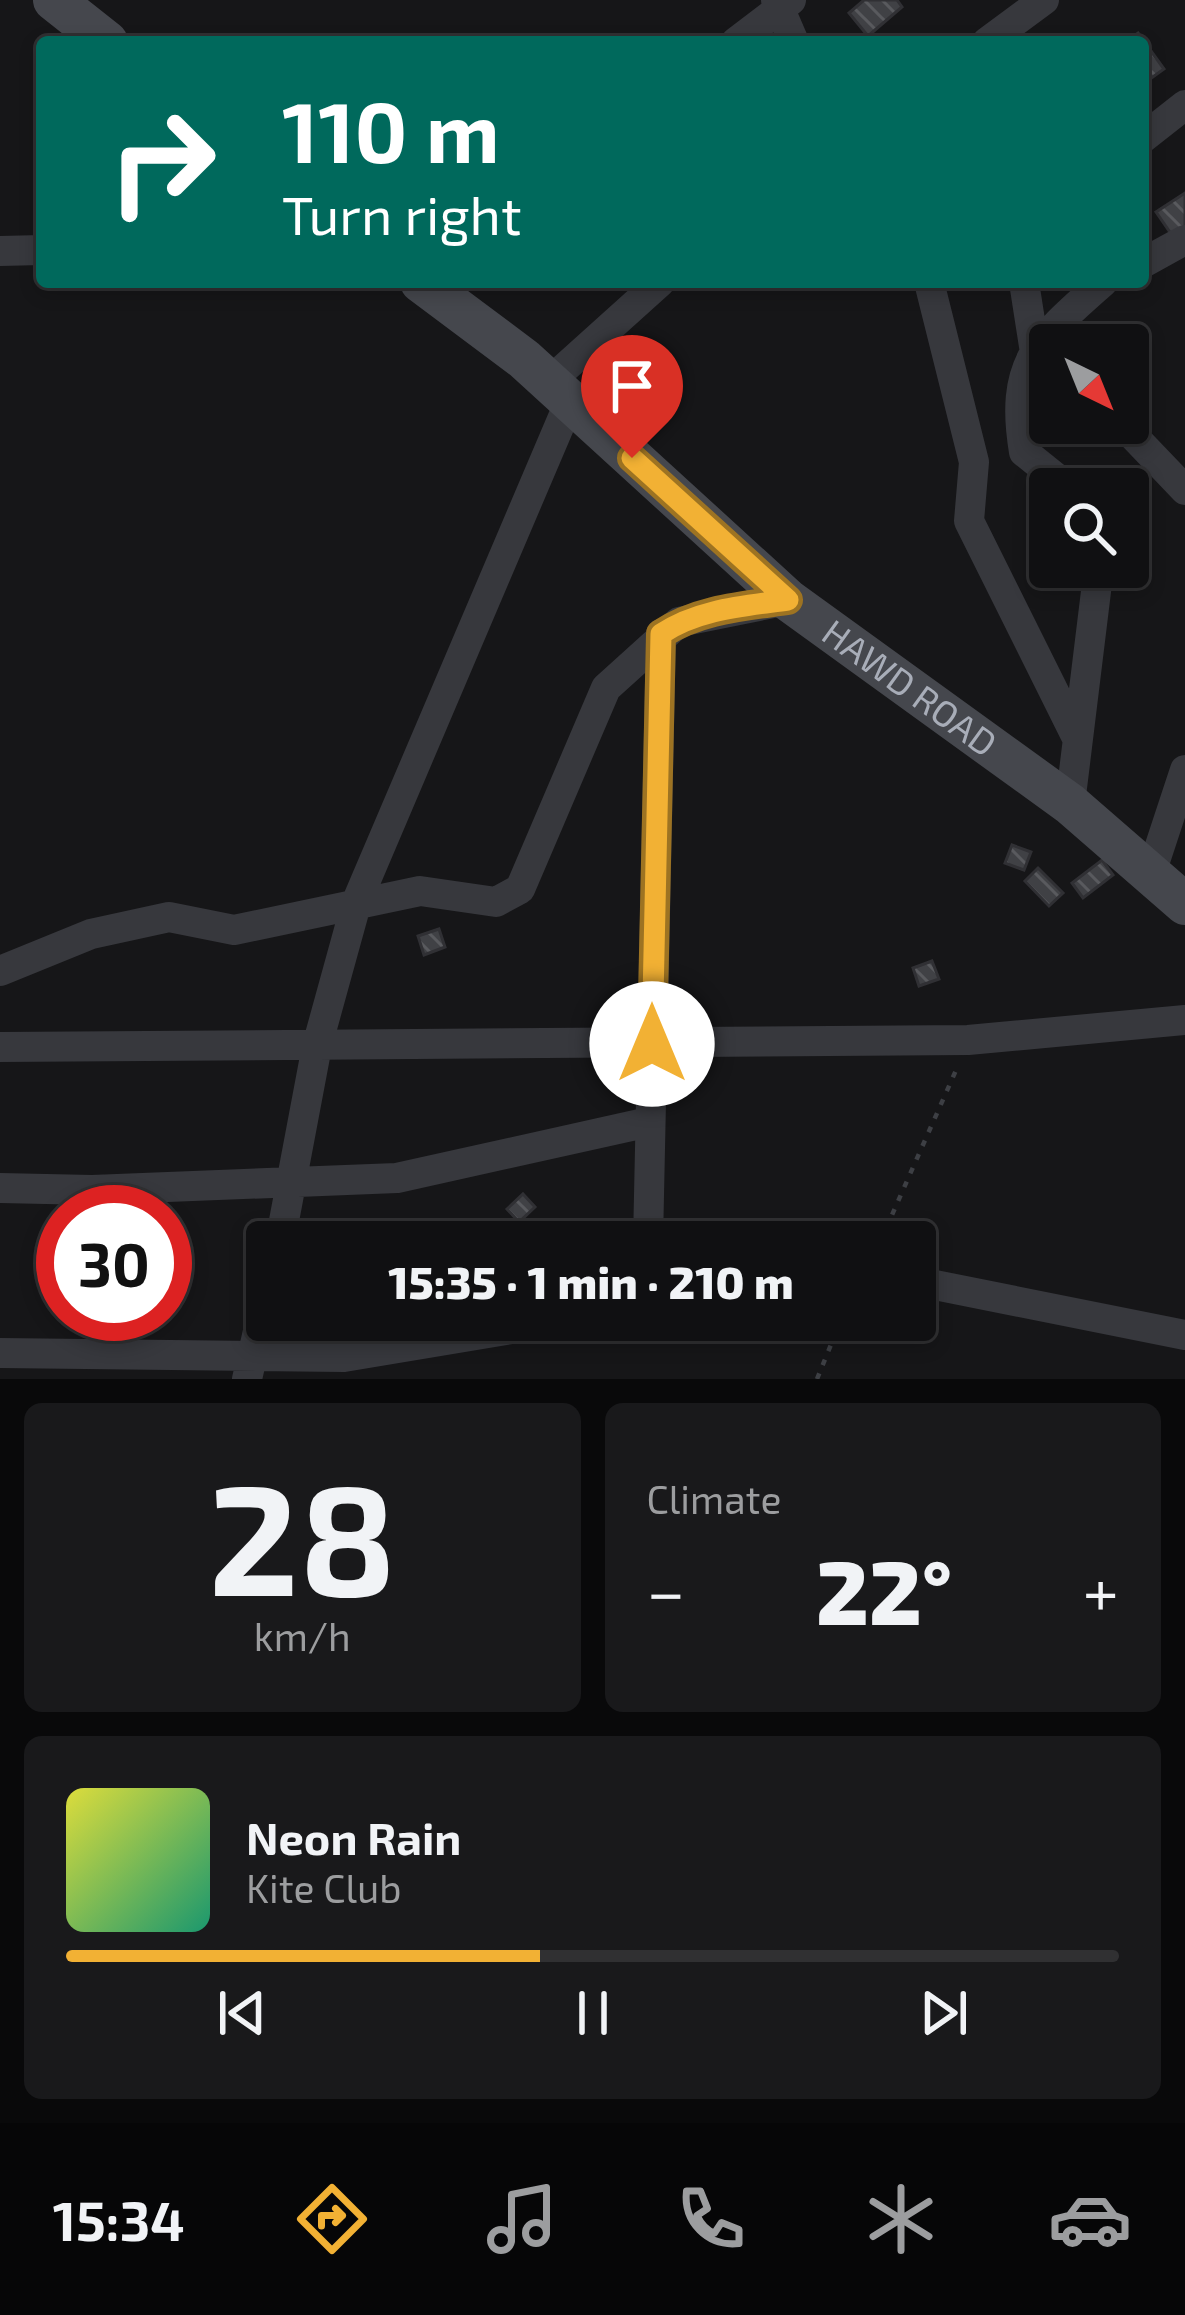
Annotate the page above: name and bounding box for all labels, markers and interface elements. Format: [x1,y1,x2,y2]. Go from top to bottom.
text: 110 m [282,79,500,180]
icon: right [84,84,240,240]
text: Turn right [282,181,522,246]
north arrow [1029,324,1149,444]
map controls [1029,324,1149,588]
pin [581,335,683,458]
icon: arrive [599,353,665,419]
button: search [1029,468,1149,588]
street label: HAWD ROAD [815,609,1006,764]
position arrow [589,981,715,1107]
speed limit sign: 30 [36,1185,192,1341]
text: 15:35 · 1 min · 210 m [388,1254,794,1308]
text: 28 [208,1440,396,1627]
text: Climate [647,1475,781,1522]
text: 22° [816,1535,952,1643]
text: − [647,1550,685,1629]
text: + [1083,1550,1119,1629]
text: km/h [254,1612,351,1659]
text: Neon Rain [246,1810,461,1864]
text: Kite Club [246,1864,402,1911]
icon: previous [209,1980,275,2046]
icon: pause [560,1980,626,2046]
icon: next [911,1980,977,2046]
icon: directions [290,2177,374,2261]
icon: music [480,2177,564,2261]
icon: phone [669,2177,753,2261]
icon: climate [859,2177,943,2261]
icon: car [1048,2177,1132,2261]
text: 15:34 [53,2187,185,2252]

